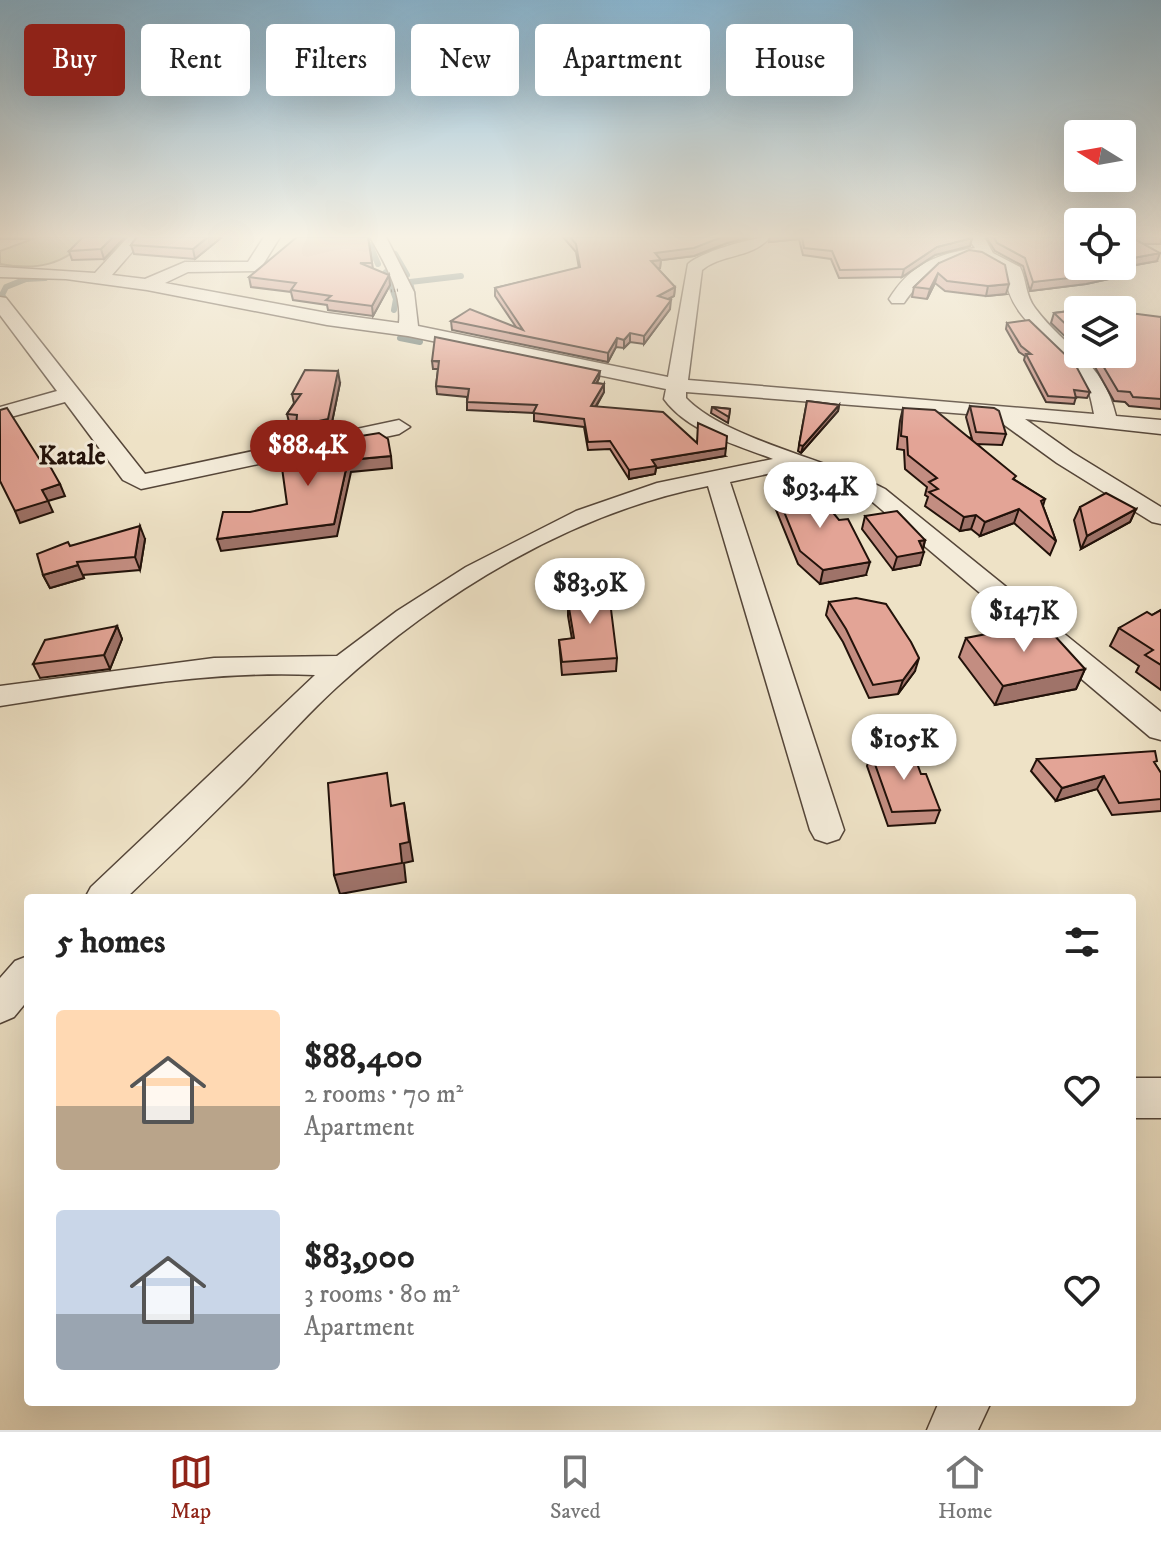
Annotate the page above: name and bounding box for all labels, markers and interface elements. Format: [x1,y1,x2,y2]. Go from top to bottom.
chip: Buy [24,24,125,96]
chip: Rent [141,24,250,96]
chip: Filters [266,24,395,96]
chip: New [411,24,519,96]
chip: Apartment [535,24,710,96]
chip: House [726,24,853,96]
north arrow [1064,120,1136,192]
map controls [1064,120,1136,368]
button: locate [1064,208,1136,280]
button: layers [1064,296,1136,368]
pin: $88.4K [243,420,373,488]
text: $88.4K [268,429,348,462]
district label: Katale [38,440,106,473]
pin: $93.4K [755,462,885,530]
text: $93.4K [782,471,858,504]
pin: $83.9K [525,558,655,626]
text: $83.9K [553,567,627,600]
pin: $147K [968,586,1080,654]
text: $147K [989,595,1059,628]
pin: $105K [848,714,960,782]
text: $105K [870,723,938,756]
icon: filters [1060,920,1104,964]
text: 5 homes [56,921,165,963]
text: $88,400 [304,1036,423,1078]
icon: home [120,1042,216,1138]
icon: heart [1060,1068,1104,1112]
text: 2 rooms · 70 m² [304,1078,463,1111]
text: Apartment [304,1111,415,1144]
text: $83,900 [304,1236,415,1278]
icon: home [120,1242,216,1338]
icon: heart [1060,1268,1104,1312]
text: 3 rooms · 80 m² [304,1278,460,1311]
text: Apartment [304,1311,415,1344]
tab: Map [169,1450,213,1525]
tab: Saved [550,1450,601,1525]
tab: Home [938,1450,992,1525]

